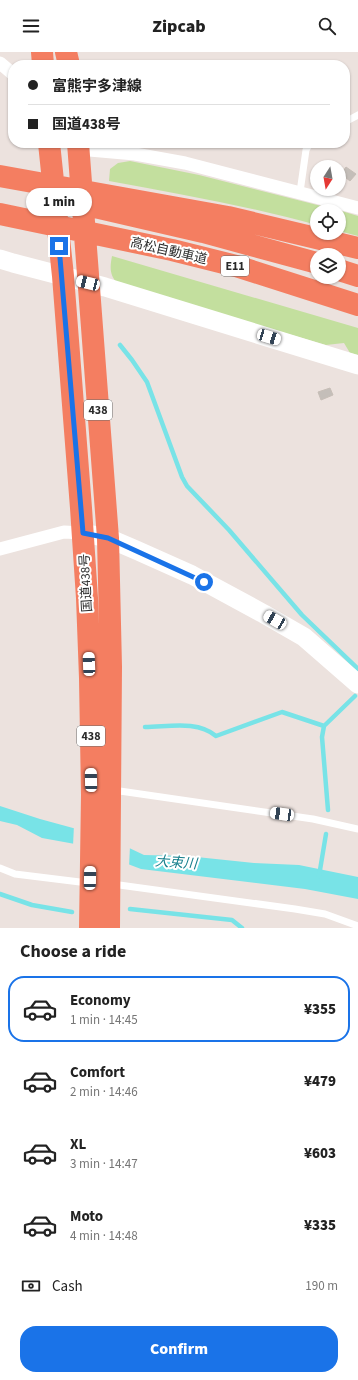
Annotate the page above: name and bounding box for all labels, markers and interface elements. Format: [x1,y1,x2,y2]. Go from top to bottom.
text: Zipcab [152,14,206,39]
icon: menu [20,15,42,37]
icon: search [316,15,338,37]
text: 富熊宇多津線 [52,76,142,97]
text: 国道438号 [52,114,121,135]
north arrow [310,160,346,196]
map controls [310,160,346,284]
callout: 1 min [26,188,92,216]
text: 1 min [43,193,75,211]
button: locate [310,204,346,240]
street label: 高松自動車道 [129,233,209,269]
route end [50,237,68,255]
button: layers [310,248,346,284]
road number: E11 [221,256,249,276]
car [75,274,101,292]
car [256,328,282,346]
road number: 438 [84,400,112,420]
street label: 国道438号 [75,553,97,613]
route start [195,573,213,591]
car [262,609,288,631]
car [83,652,95,676]
road number: 438 [77,726,105,746]
car [85,768,97,792]
car [269,806,295,822]
water label: 大束川 [154,852,200,875]
car [84,866,96,890]
text: Choose a ride [20,939,126,964]
text: Economy [70,990,131,1011]
icon: car [22,991,58,1027]
text: ¥355 [304,999,336,1020]
text: 1 min · 14:45 [70,1011,138,1029]
text: Comfort [70,1062,125,1083]
icon: car [22,1063,58,1099]
text: ¥479 [304,1071,336,1092]
text: 2 min · 14:46 [70,1083,138,1101]
text: XL [70,1134,86,1155]
icon: car [22,1135,58,1171]
text: ¥603 [304,1143,336,1164]
text: 3 min · 14:47 [70,1155,138,1173]
text: Moto [70,1206,103,1227]
icon: car [22,1207,58,1243]
text: ¥335 [304,1215,336,1236]
text: 4 min · 14:48 [70,1227,138,1245]
icon: cash [20,1275,42,1297]
text: Cash [52,1276,83,1297]
text: 190 m [305,1277,338,1295]
button: Confirm [20,1326,338,1372]

